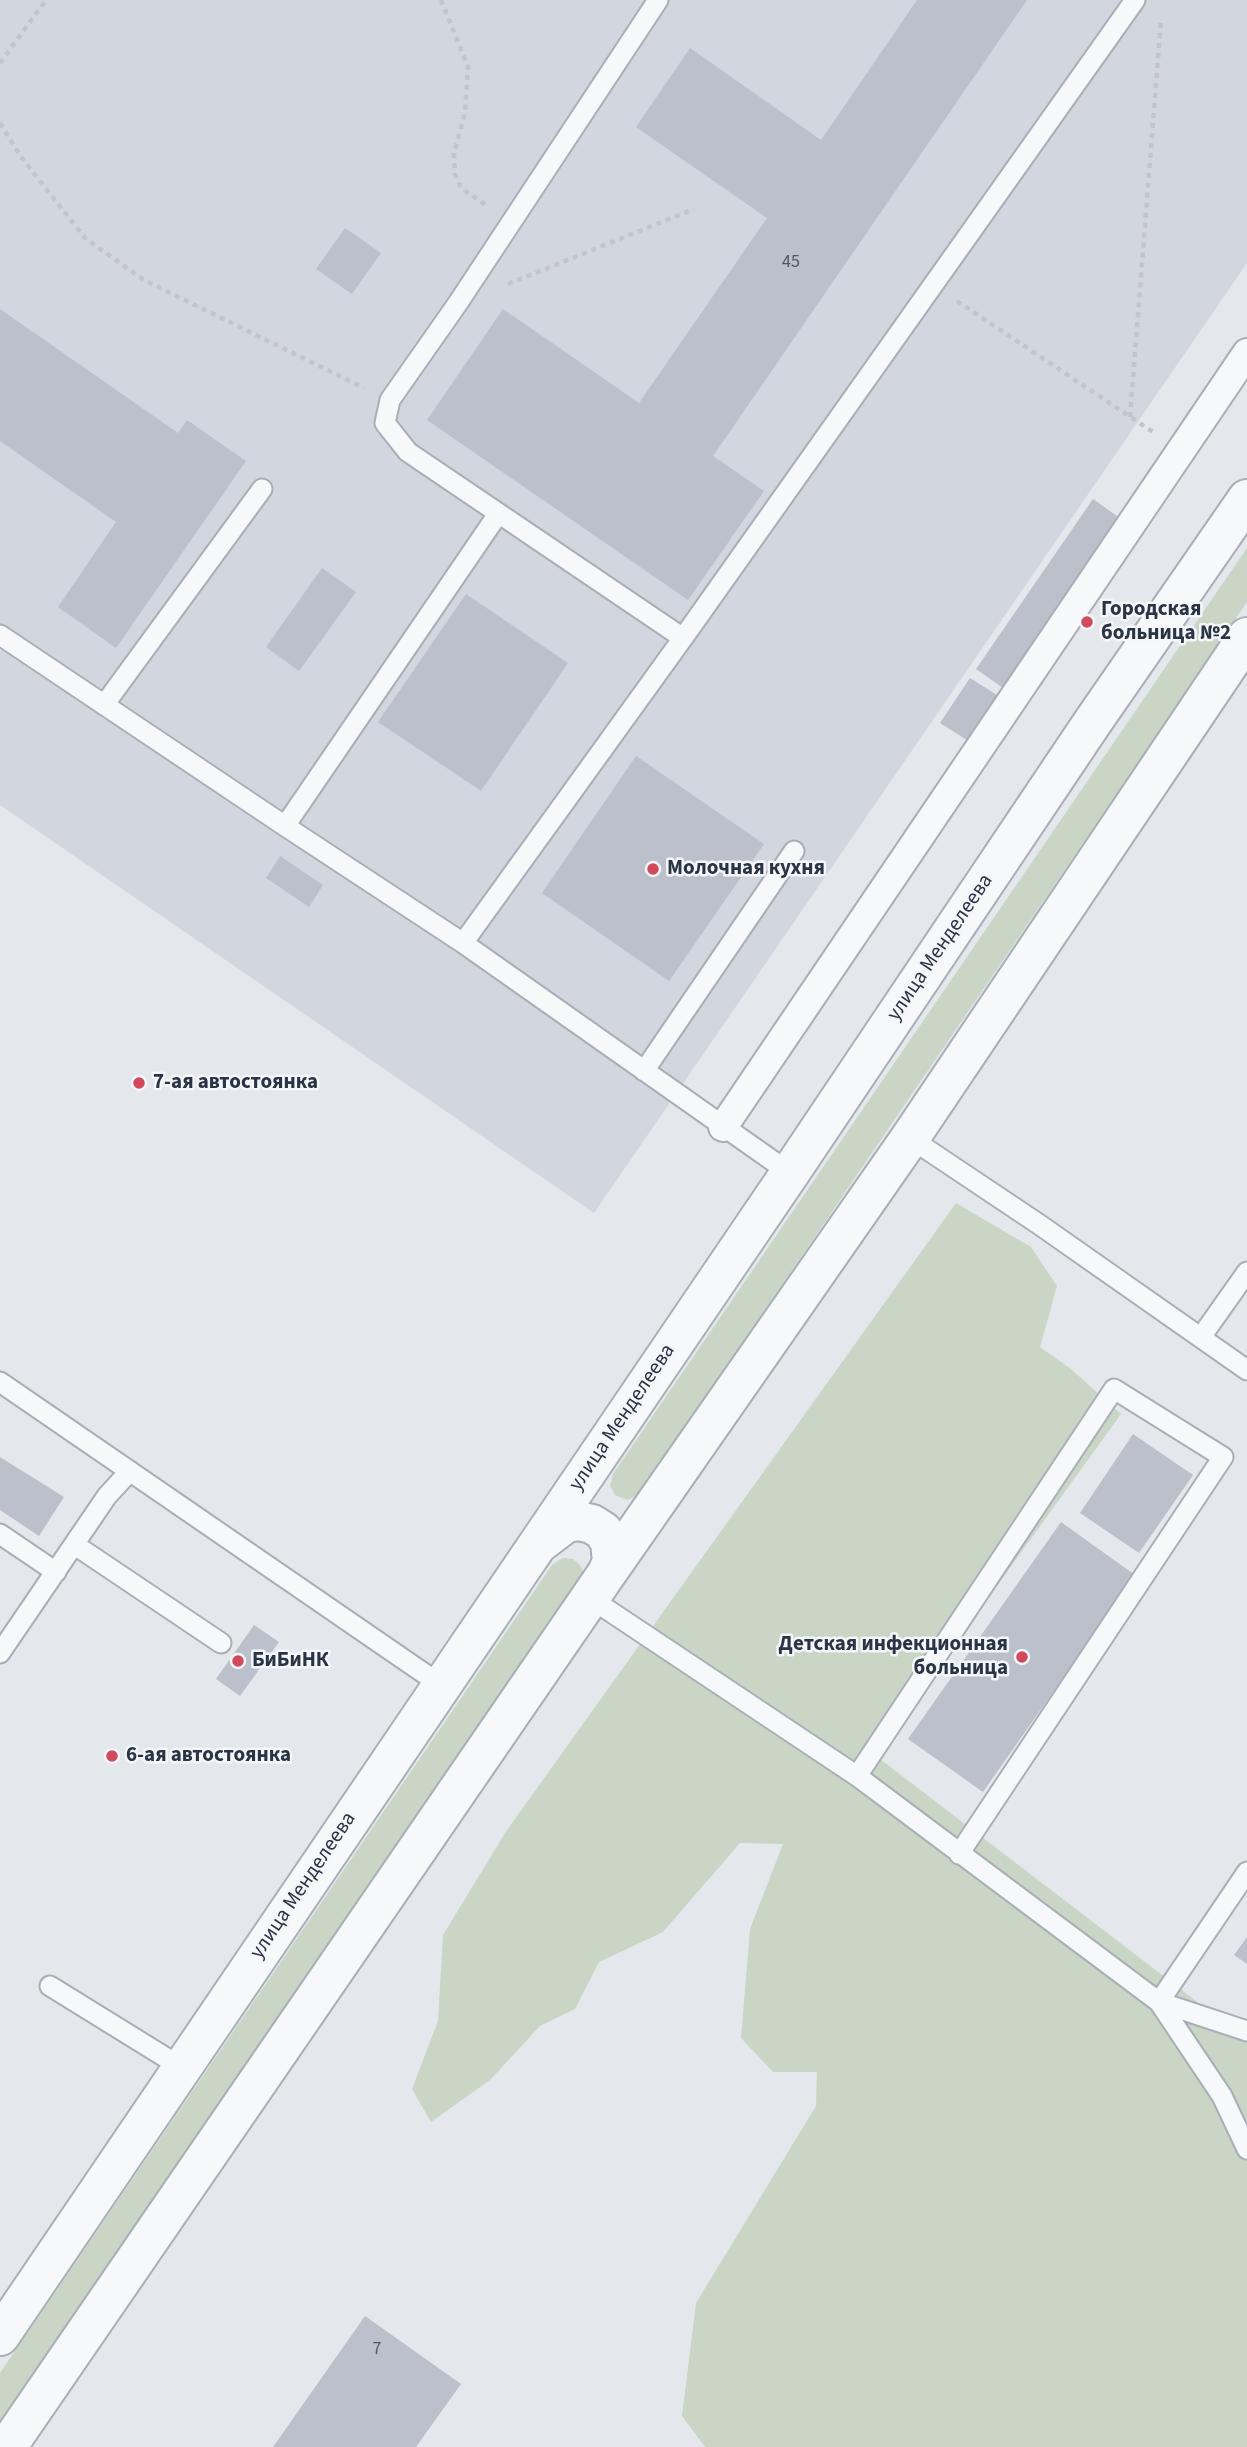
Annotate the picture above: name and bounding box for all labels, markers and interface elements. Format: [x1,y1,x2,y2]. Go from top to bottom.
house number: 45 [782,252,800,274]
place label: Городская больница №2 [1101,597,1231,647]
marker: Городская больница №2 [1079,614,1095,630]
place label: Молочная кухня [667,856,825,882]
marker: Молочная кухня [645,861,661,877]
street label: улица Менделеева [883,870,999,1026]
place label: 7-ая автостоянка [153,1070,318,1096]
marker: 7-ая автостоянка [131,1075,147,1091]
street label: улица Менделеева [565,1340,681,1496]
place label: Детская инфекционная больница [779,1632,1008,1682]
place label: БиБиНК [252,1648,329,1674]
marker: Детская инфекционная больница [1014,1649,1030,1665]
marker: БиБиНК [230,1653,246,1669]
place label: 6-ая автостоянка [126,1743,291,1769]
marker: 6-ая автостоянка [104,1748,120,1764]
street label: улица Менделеева [246,1808,362,1964]
house number: 7 [373,2339,381,2361]

